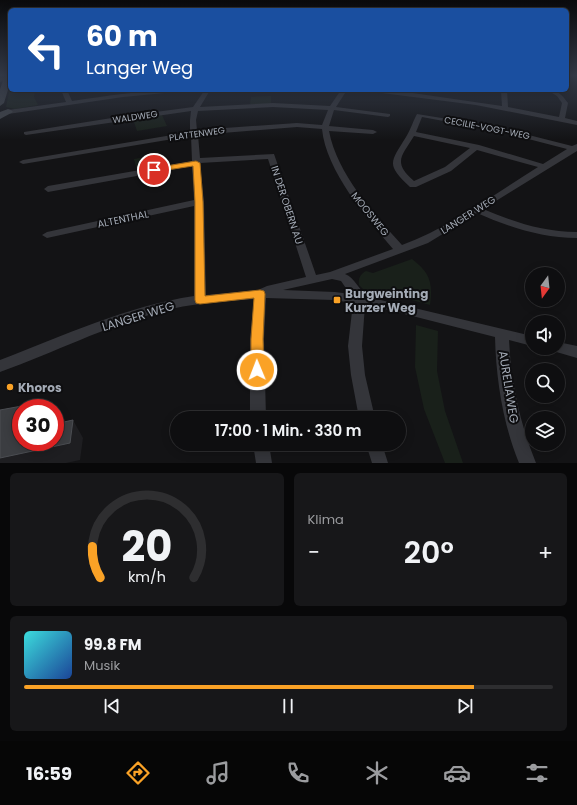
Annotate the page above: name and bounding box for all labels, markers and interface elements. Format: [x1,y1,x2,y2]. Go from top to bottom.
text: 60 m [86,17,158,56]
icon: left [20,24,72,76]
text: Langer Weg [86,55,193,80]
street label: WALDWEG [112,108,158,126]
street label: CECILIE-VOGT-WEG [443,114,531,142]
street label: PLATTENWEG [168,124,226,144]
pin [137,153,171,187]
icon: arrive [143,159,165,181]
street label: IN DER OBERN AU [267,164,307,246]
street label: MOOSWEG [348,189,393,239]
street label: LANGER WEG [438,192,499,238]
street label: ALTENTHAL [96,206,151,232]
north arrow [525,267,565,307]
map controls [525,267,565,451]
place label: Burgweinting Kurzer Weg [345,285,428,316]
marker: Burgweinting Kurzer Weg [332,295,342,305]
street label: LANGER WEG [100,297,176,335]
button: sound [525,315,565,355]
position arrow [236,349,278,391]
street label: AURELIAWEG [495,350,523,424]
button: search [525,363,565,403]
place label: Khoros [18,379,62,396]
marker: Khoros [5,382,15,392]
speed limit sign: 30 [12,399,64,451]
button: layers [525,411,565,451]
text: 17:00 · 1 Min. · 330 m [215,420,361,441]
text: Klima [308,510,344,529]
text: 20 [121,516,172,575]
text: 20° [404,531,454,574]
text: − [308,537,320,568]
text: + [538,537,553,568]
text: km/h [128,566,166,586]
text: 99.8 FM [84,634,142,655]
text: Musik [84,656,120,675]
icon: previous [101,695,123,717]
icon: pause [277,695,299,717]
icon: next [454,695,476,717]
icon: directions [124,759,152,787]
icon: music [204,759,232,787]
icon: phone [284,759,312,787]
icon: climate [363,759,391,787]
icon: car [443,759,471,787]
icon: filters [523,759,551,787]
text: 16:59 [26,761,72,786]

